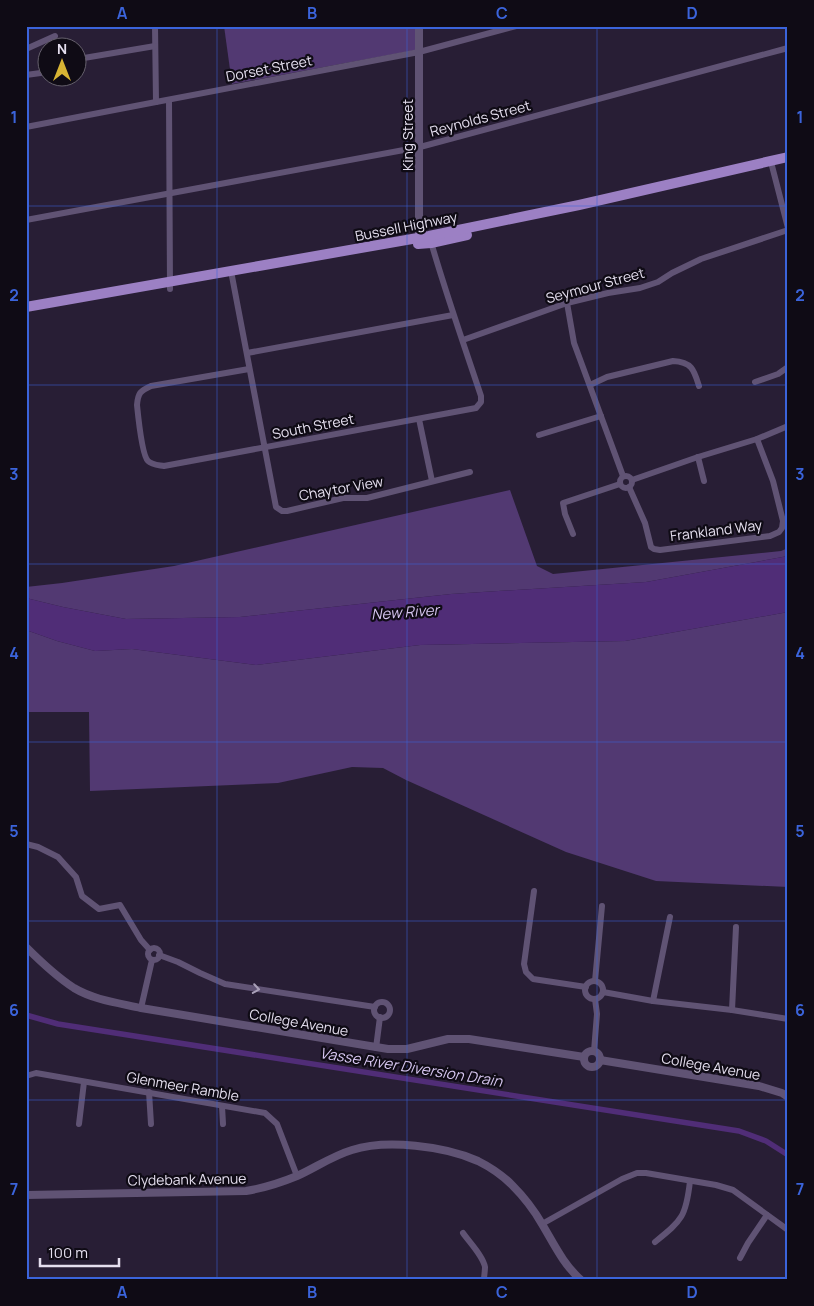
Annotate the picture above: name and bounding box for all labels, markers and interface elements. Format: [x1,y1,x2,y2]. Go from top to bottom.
text: A [117,2,128,24]
text: B [307,2,317,24]
text: C [496,2,508,24]
text: D [686,2,698,24]
north arrow [38,38,88,88]
text: N [57,39,67,58]
street label: Dorset Street [224,50,314,86]
street label: Reynolds Street [427,95,533,141]
street label: King Street [398,99,417,171]
text: 1 [10,106,18,128]
text: 1 [796,106,804,128]
street label: Bussell Highway [353,207,459,245]
street label: Seymour Street [544,263,647,307]
text: 2 [9,284,19,306]
text: 2 [795,284,805,306]
street label: South Street [270,409,356,443]
text: 3 [9,463,19,485]
text: 3 [795,463,805,485]
street label: Chaytor View [297,471,385,505]
street label: Frankland Way [669,515,764,545]
water label: New River [370,599,442,625]
text: 4 [9,642,19,664]
text: 4 [795,642,805,664]
text: 5 [9,820,19,842]
text: 5 [795,820,805,842]
one-way arrow [252,983,260,993]
text: 6 [9,999,19,1021]
text: 6 [795,999,805,1021]
street label: College Avenue [248,1004,350,1040]
water label: Vasse River Diversion Drain [318,1042,505,1092]
street label: College Avenue [660,1048,762,1084]
street label: Glenmeer Ramble [125,1067,241,1105]
street label: Clydebank Avenue [127,1168,247,1190]
text: 7 [10,1178,18,1200]
text: 7 [796,1178,804,1200]
scale bar [40,1236,119,1268]
text: 100 m [48,1242,88,1263]
text: A [117,1281,128,1303]
text: B [307,1281,317,1303]
text: C [496,1281,508,1303]
text: D [686,1281,698,1303]

